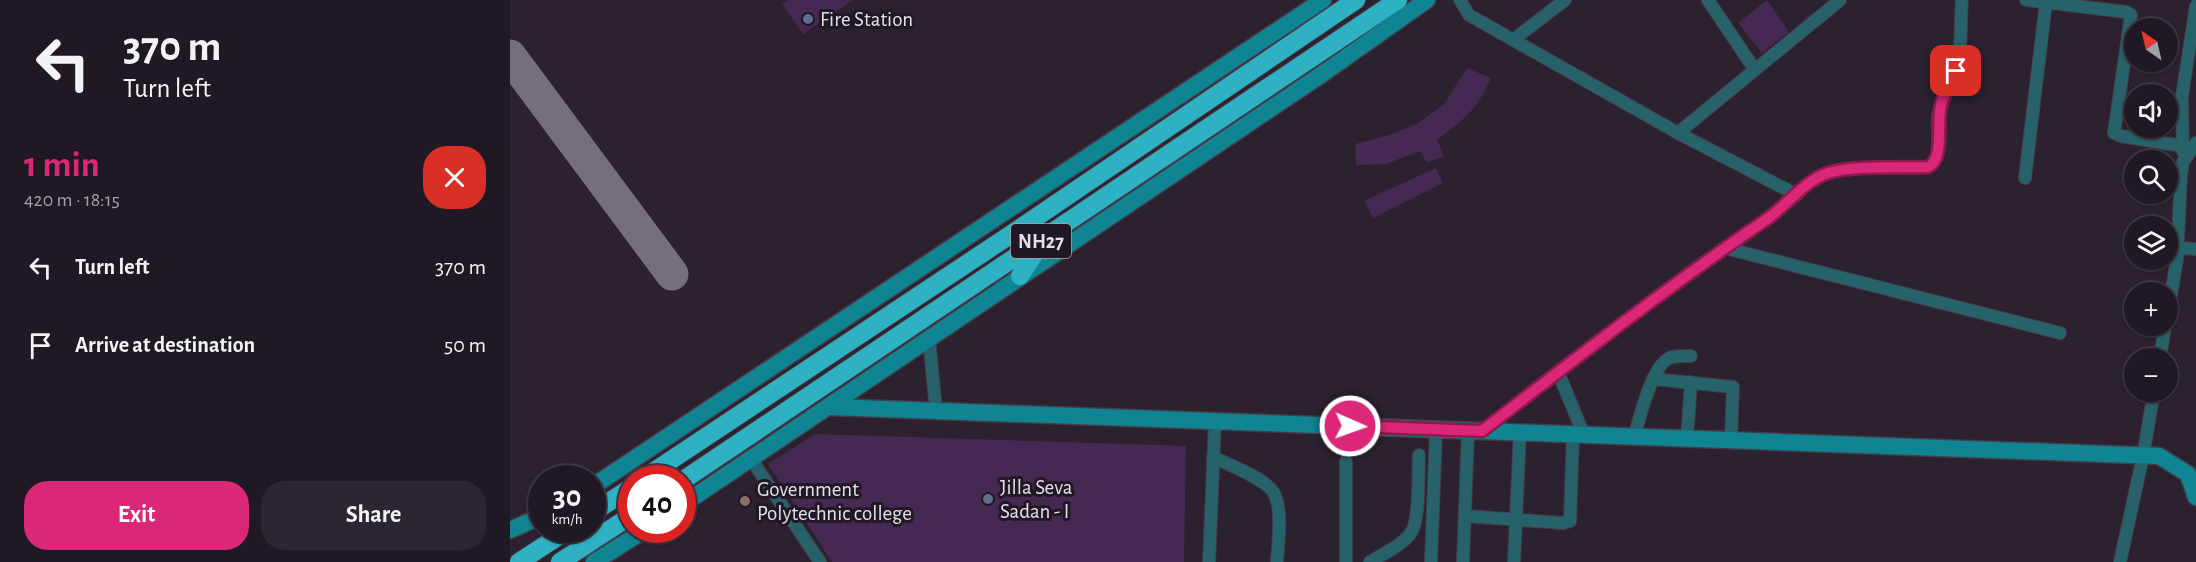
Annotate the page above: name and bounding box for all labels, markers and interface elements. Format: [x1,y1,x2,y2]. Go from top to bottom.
place label: Fire Station [820,9,913,30]
marker: Fire Station [801,12,815,26]
north arrow [2124,18,2178,72]
map controls [2124,18,2178,402]
icon: left [24,24,102,102]
text: 370 m [123,26,221,68]
pin [1930,45,1981,96]
icon: arrive [1939,54,1972,87]
text: Turn left [123,75,211,102]
button: sound [2124,84,2178,138]
button: close [423,146,486,209]
text: 1 min [24,147,100,183]
button: search [2124,150,2178,204]
text: 420 m · 18:15 [24,190,120,210]
button: layers [2124,216,2178,270]
road number: NH27 [1011,224,1071,258]
icon: left [24,251,57,284]
text: Turn left [75,256,149,278]
text: 370 m [435,256,486,278]
button: + [2124,282,2178,336]
icon: arrive [24,329,57,362]
text: Arrive at destination [75,334,255,356]
text: 50 m [444,334,486,356]
button: − [2124,348,2178,402]
position arrow [1318,394,1382,458]
speed limit sign: 40 [618,465,696,543]
place label: Jilla Seva Sadan - I [1000,477,1073,522]
place label: Government Polytechnic college [757,479,912,524]
button: Exit [24,481,249,550]
button: Share [261,481,486,550]
text: 30 [553,482,581,512]
marker: Jilla Seva Sadan - I [981,492,995,506]
marker: Government Polytechnic college [738,494,752,508]
text: km/h [552,512,582,527]

